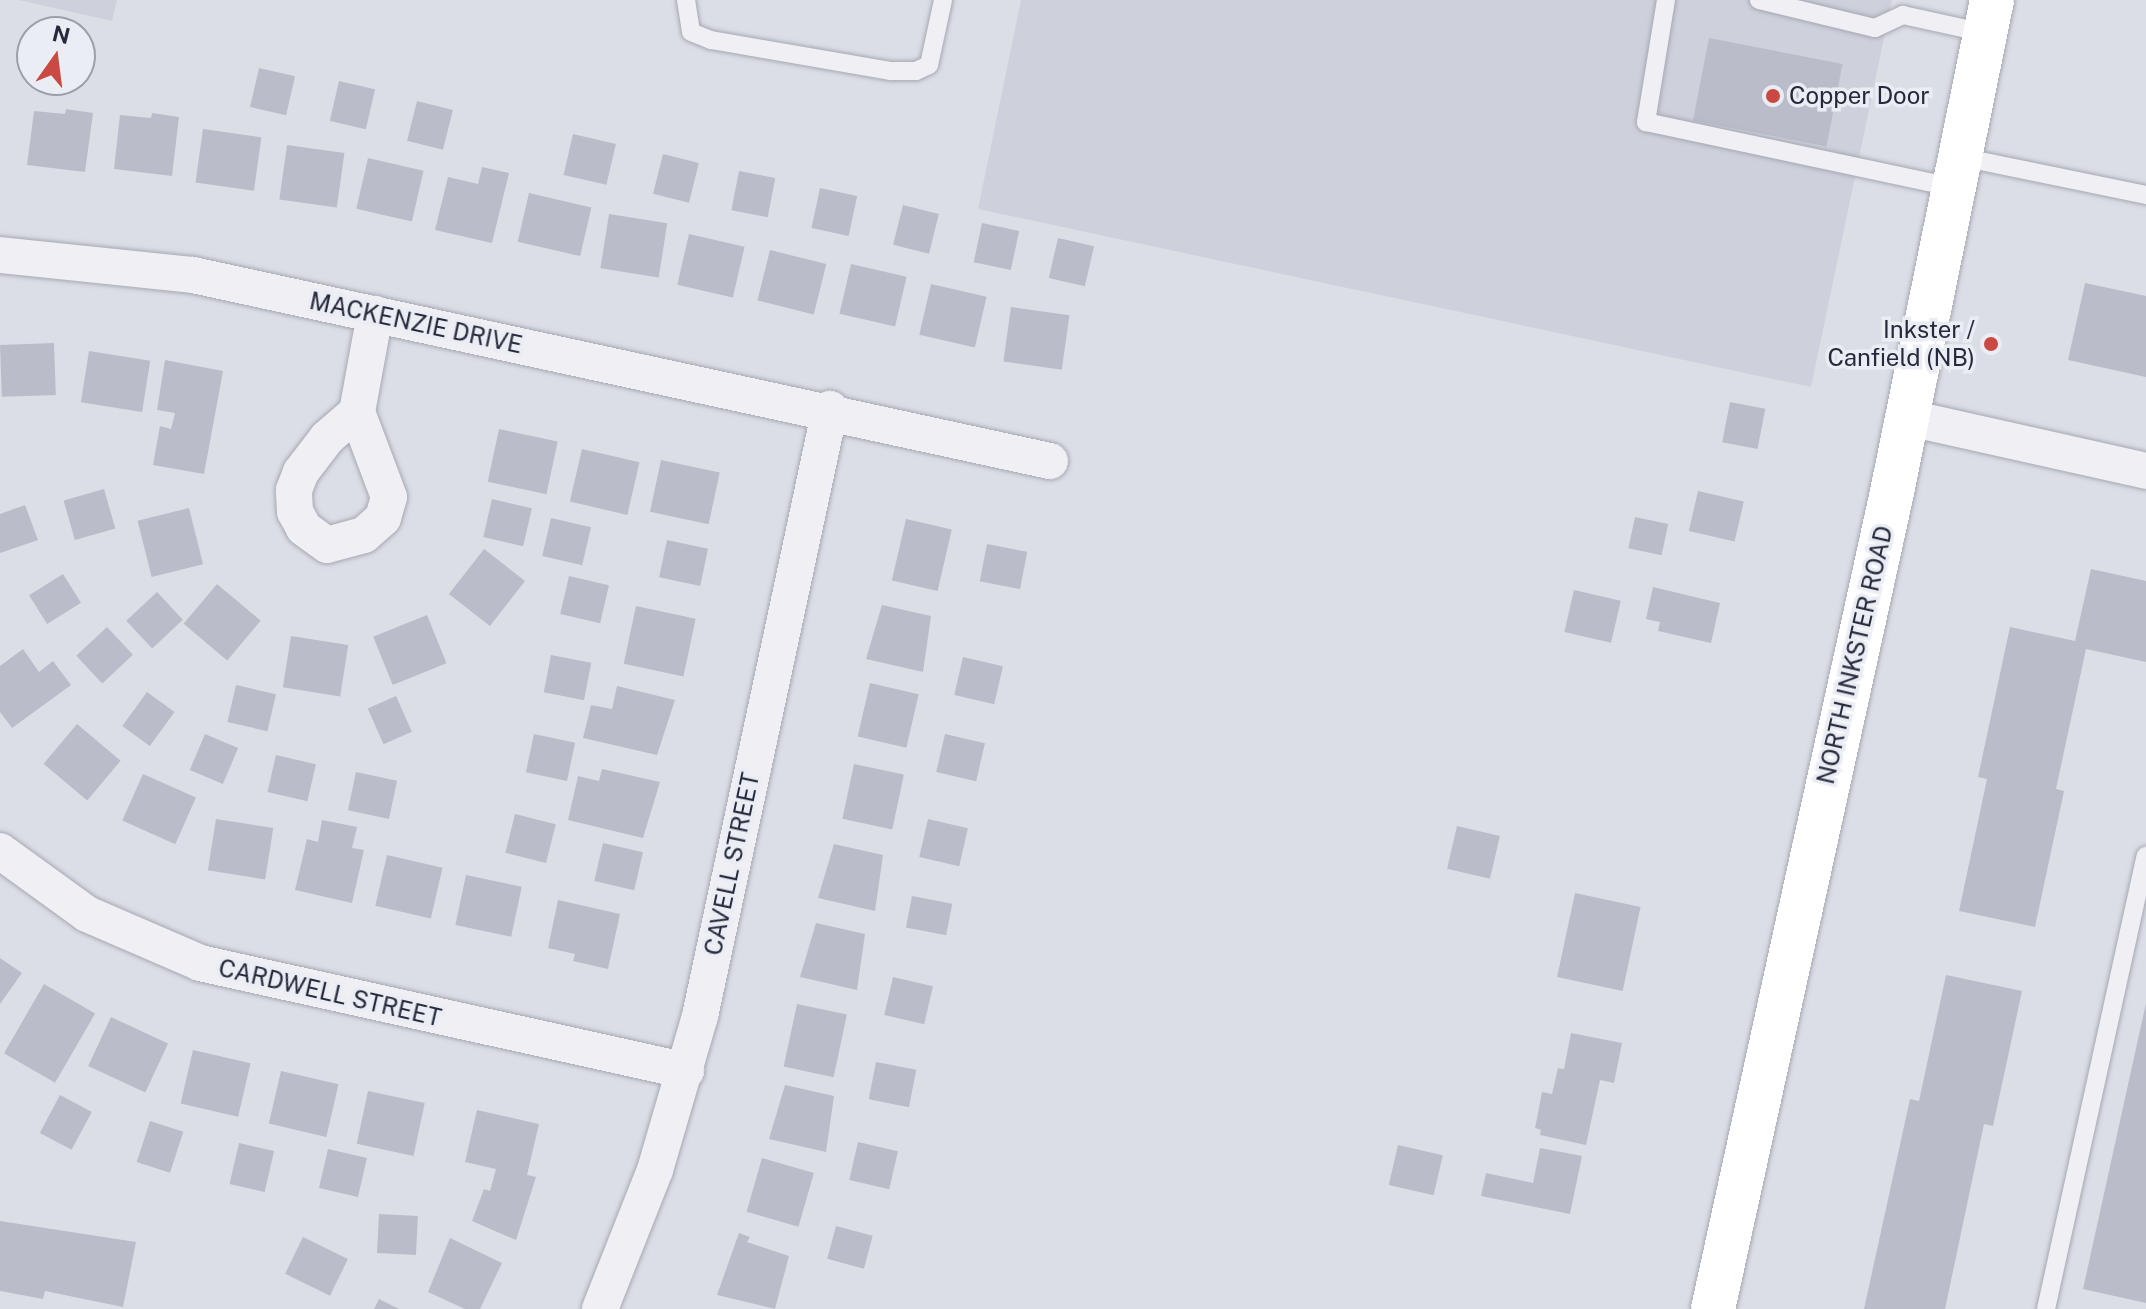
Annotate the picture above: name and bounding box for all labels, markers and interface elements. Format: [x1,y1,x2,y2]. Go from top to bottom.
north arrow [16,16,96,96]
text: N [50,20,73,49]
place label: Copper Door [1789,82,1930,110]
marker: Copper Door [1764,87,1782,105]
street label: MACKENZIE DRIVE [307,286,525,360]
place label: Inkster / Canfield (NB) [1827,316,1975,372]
marker: Inkster / Canfield (NB) [1982,335,2000,353]
street label: NORTH INKSTER ROAD [1811,523,1899,787]
street label: CAVELL STREET [699,770,765,958]
street label: CARDWELL STREET [216,953,444,1033]

